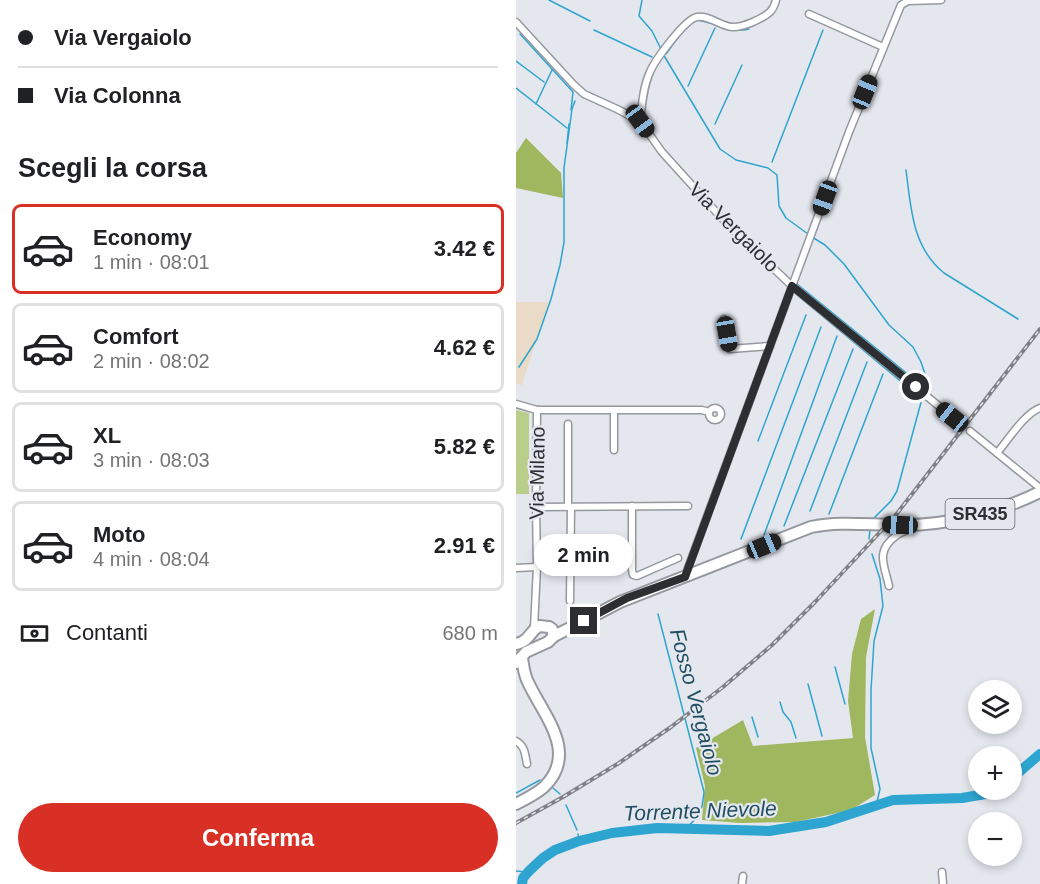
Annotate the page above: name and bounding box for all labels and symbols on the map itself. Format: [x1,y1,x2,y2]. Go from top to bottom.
car [850,72,880,112]
car [622,101,658,141]
street label: Via Vergaiolo [685,178,783,276]
car [810,178,840,218]
car [715,315,739,353]
route start [902,373,929,400]
car [932,399,972,435]
street label: Via Milano [525,426,549,520]
road number: SR435 [946,499,1014,529]
car [882,515,918,535]
car [744,531,784,561]
callout: 2 min [535,534,634,576]
route end [570,607,597,634]
water label: Fosso Vergaiolo [666,626,727,778]
water label: Torrente Nievole [623,796,777,825]

